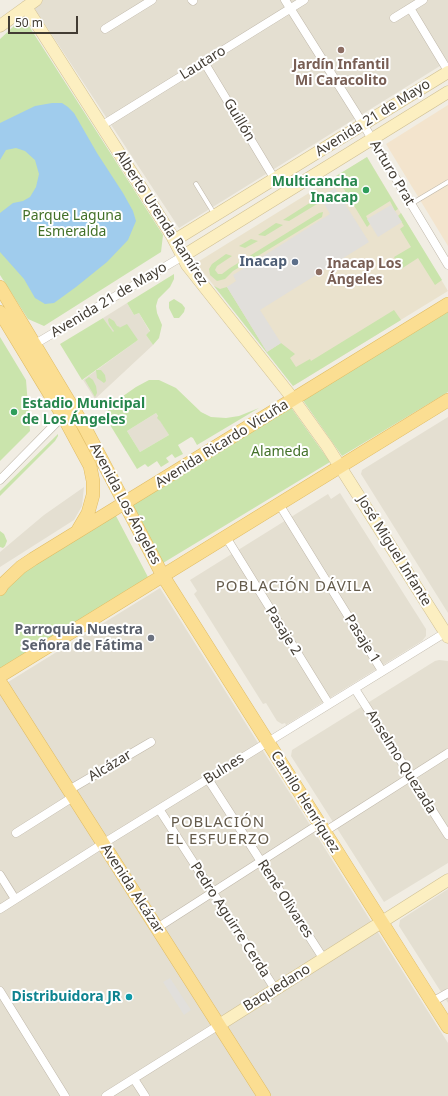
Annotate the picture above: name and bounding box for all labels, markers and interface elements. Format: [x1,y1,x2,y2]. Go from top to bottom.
scale bar [10,8,80,34]
text: 50 m [15,14,43,31]
street label: Lautaro [177,42,229,84]
marker: Jardín Infantil Mi Caracolito [336,45,346,55]
place label: Jardín Infantil Mi Caracolito [293,57,389,90]
street label: Avenida 21 de Mayo [312,76,434,160]
street label: Guillón [220,96,258,144]
street label: Arturo Prat [366,137,418,209]
street label: Alberto Urenda Ramírez [111,147,211,289]
place label: Multicancha Inacap [272,174,358,206]
marker: Multicancha Inacap [361,185,371,195]
park label: Parque Laguna Esmeralda [22,208,122,240]
place label: Inacap [240,254,287,270]
place label: Inacap Los Ángeles [327,256,402,288]
marker: Inacap [290,257,300,267]
street label: Avenida 21 de Mayo [48,259,170,341]
marker: Inacap Los Ángeles [314,267,324,277]
place label: Estadio Municipal de Los Ángeles [22,396,145,428]
street label: Avenida Ricardo Vicuña [153,396,291,492]
marker: Estadio Municipal de Los Ángeles [9,407,19,417]
street label: Avenida Los Ángeles [86,441,164,567]
park label: Alameda [251,444,309,460]
street label: José Miguel Infante [353,493,435,609]
district label: POBLACIÓN DÁVILA [216,578,372,596]
street label: Pasaje 2 [262,604,304,658]
street label: Pasaje 1 [341,612,383,666]
place label: Parroquia Nuestra Señora de Fátima [14,622,143,654]
marker: Parroquia Nuestra Señora de Fátima [146,633,156,643]
street label: Anselmo Quezada [362,707,440,817]
street label: Alcázar [85,747,135,785]
street label: Camilo Henríquez [267,748,343,856]
street label: Bulnes [201,750,247,788]
district label: POBLACIÓN EL ESFUERZO [166,814,270,849]
street label: Avenida Alcázar [97,841,167,937]
street label: René Olivares [253,857,317,941]
street label: Pedro Aguirre Cerda [186,859,274,981]
street label: Baquedano [240,961,314,1015]
place label: Distribuidora JR [11,989,121,1005]
marker: Distribuidora JR [124,992,134,1002]

